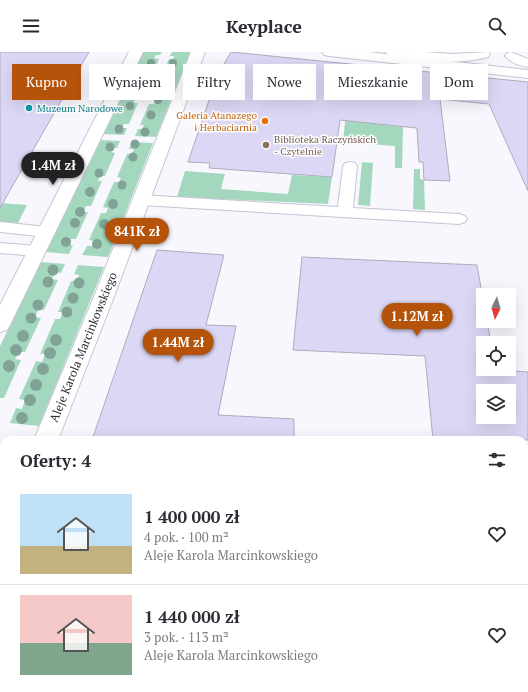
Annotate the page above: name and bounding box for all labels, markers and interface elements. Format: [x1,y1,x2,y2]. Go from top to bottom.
text: Keyplace [226,14,302,38]
icon: menu [20,15,42,37]
icon: search [486,15,508,37]
chip: Kupno [12,64,81,100]
chip: Wynajem [89,64,175,100]
chip: Filtry [183,64,245,100]
chip: Nowe [253,64,316,100]
chip: Mieszkanie [324,64,422,100]
chip: Dom [430,64,488,100]
place label: Muzeum Narodowe [37,102,123,115]
marker: Muzeum Narodowe [24,103,34,113]
place label: Galeria Atanazego i Herbaciarnia [176,109,257,134]
marker: Galeria Atanazego i Herbaciarnia [260,116,270,126]
place label: Biblioteka Raczyńskich - Czytelnie [274,133,376,158]
marker: Biblioteka Raczyńskich - Czytelnie [261,140,271,150]
pin: 1.4M zł [16,152,90,186]
text: 1.4M zł [30,156,76,174]
pin: 841K zł [100,218,174,252]
text: 841K zł [114,222,160,240]
street label: Aleje Karola Marcinkowskiego [46,269,120,424]
north arrow [476,288,516,328]
map controls [476,288,516,424]
pin: 1.12M zł [376,303,458,337]
text: 1.12M zł [391,307,443,325]
pin: 1.44M zł [137,329,219,363]
text: 1.44M zł [152,333,204,351]
button: locate [476,336,516,376]
button: layers [476,384,516,424]
text: Oferty: 4 [20,449,91,472]
icon: filters [486,449,508,471]
text: 1 400 000 zł [144,505,240,528]
icon: home [52,510,100,558]
icon: heart [486,523,508,545]
text: 4 pok. · 100 m² [144,528,229,546]
text: Aleje Karola Marcinkowskiego [144,546,318,564]
text: 1 440 000 zł [144,605,240,628]
icon: home [52,611,100,659]
icon: heart [486,624,508,646]
text: 3 pok. · 113 m² [144,628,229,646]
text: Aleje Karola Marcinkowskiego [144,646,318,664]

